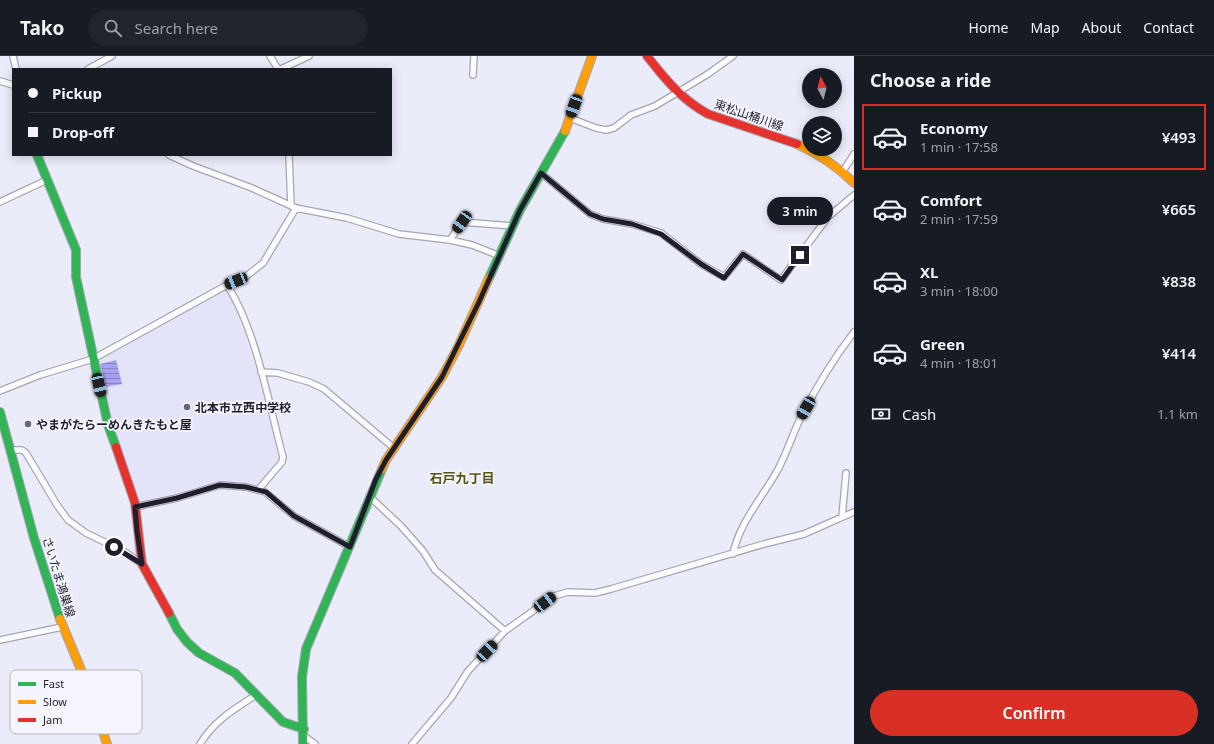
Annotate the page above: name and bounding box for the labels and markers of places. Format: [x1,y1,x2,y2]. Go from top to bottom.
place label: 北本市立西中学校 [195,399,291,416]
marker: 北本市立西中学校 [182,402,192,412]
place label: やまがたらーめんきたもと屋 [36,416,192,433]
marker: やまがたらーめんきたもと屋 [23,419,33,429]

